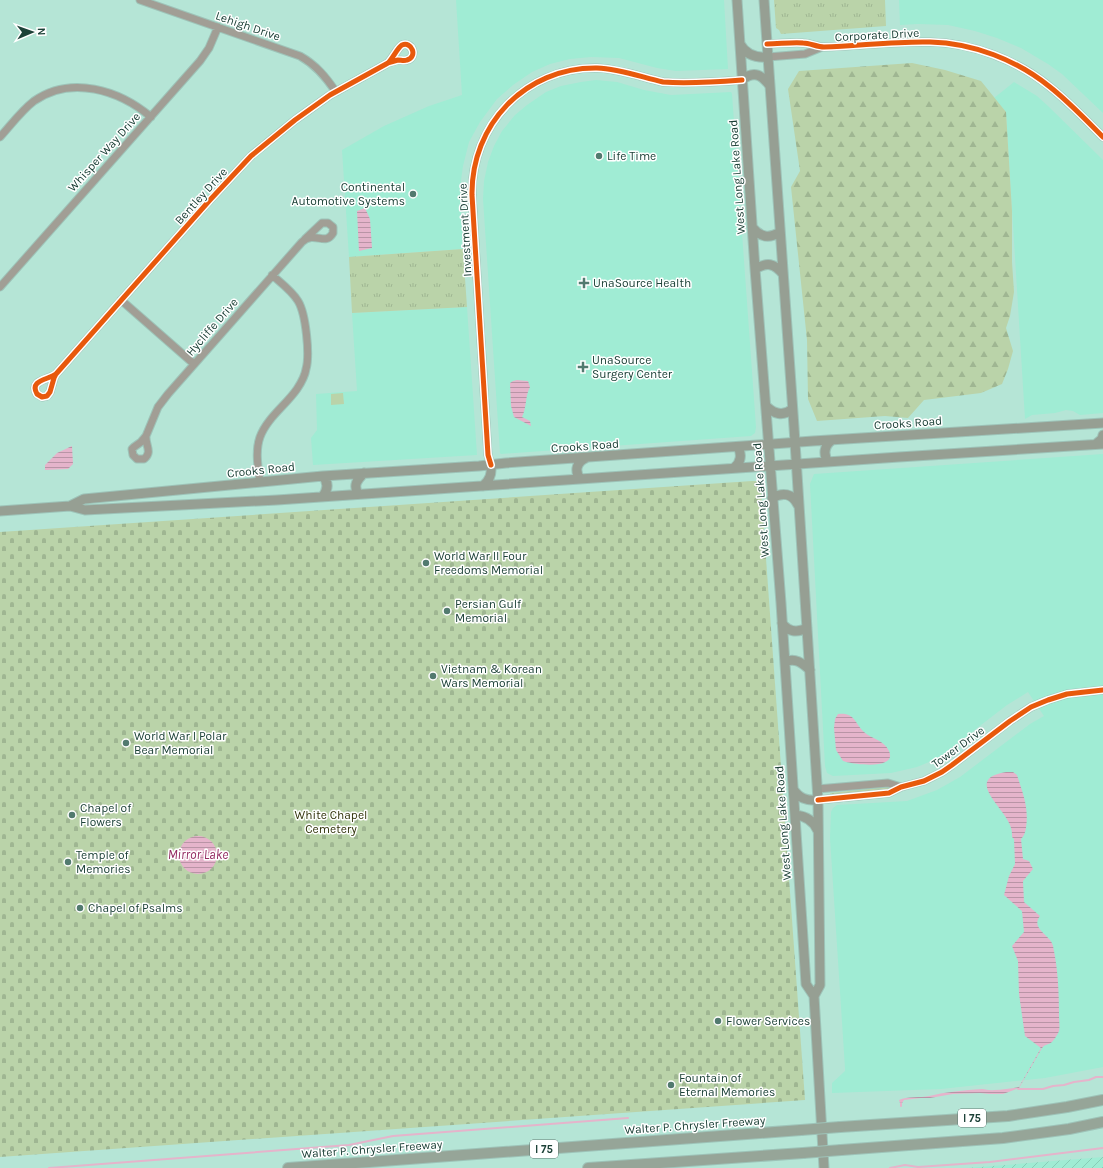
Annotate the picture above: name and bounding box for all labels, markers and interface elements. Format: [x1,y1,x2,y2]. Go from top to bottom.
street label: Lehigh Drive [214,8,282,44]
north arrow [12,12,52,52]
street label: Corporate Drive [835,26,919,44]
text: N [35,27,48,36]
street label: Whisper Way Drive [65,110,143,194]
street label: West Long Lake Road [726,119,748,235]
place label: Life Time [607,149,656,163]
marker: Life Time [594,151,604,161]
street label: Bentley Drive [172,165,230,227]
place label: Continental Automotive Systems [292,180,405,208]
street label: Investment Drive [456,183,474,277]
marker: Continental Automotive Systems [408,189,418,199]
place label: UnaSource Health [593,276,691,290]
marker: UnaSource Health [578,277,590,289]
street label: Hycliffe Drive [183,295,241,359]
place label: UnaSource Surgery Center [592,353,673,381]
marker: UnaSource Surgery Center [577,361,589,373]
street label: Crooks Road [873,414,943,432]
street label: Crooks Road [550,437,620,455]
street label: West Long Lake Road [750,442,772,558]
street label: Crooks Road [226,459,296,481]
place label: World War II Four Freedoms Memorial [434,549,543,577]
marker: World War II Four Freedoms Memorial [421,558,431,568]
place label: Persian Gulf Memorial [455,597,522,625]
marker: Persian Gulf Memorial [442,606,452,616]
place label: Vietnam & Korean Wars Memorial [441,662,542,690]
marker: Vietnam & Korean Wars Memorial [428,671,438,681]
street label: Tower Drive [929,723,987,771]
place label: World War I Polar Bear Memorial [134,729,227,757]
marker: World War I Polar Bear Memorial [121,738,131,748]
street label: West Long Lake Road [772,765,794,881]
place label: Chapel of Flowers [80,801,132,829]
park label: White Chapel Cemetery [295,808,367,836]
marker: Chapel of Flowers [67,810,77,820]
water label: Mirror Lake [168,847,228,862]
place label: Temple of Memories [76,848,131,876]
marker: Temple of Memories [63,857,73,867]
place label: Chapel of Psalms [88,901,183,915]
marker: Chapel of Psalms [75,903,85,913]
place label: Flower Services [726,1014,810,1028]
marker: Flower Services [713,1016,723,1026]
place label: Fountain of Eternal Memories [679,1071,775,1099]
marker: Fountain of Eternal Memories [666,1080,676,1090]
road number: I 75 [958,1109,986,1127]
street label: Walter P. Chrysler Freeway [624,1113,766,1137]
street label: Walter P. Chrysler Freeway [301,1137,443,1161]
road number: I 75 [530,1140,558,1158]

